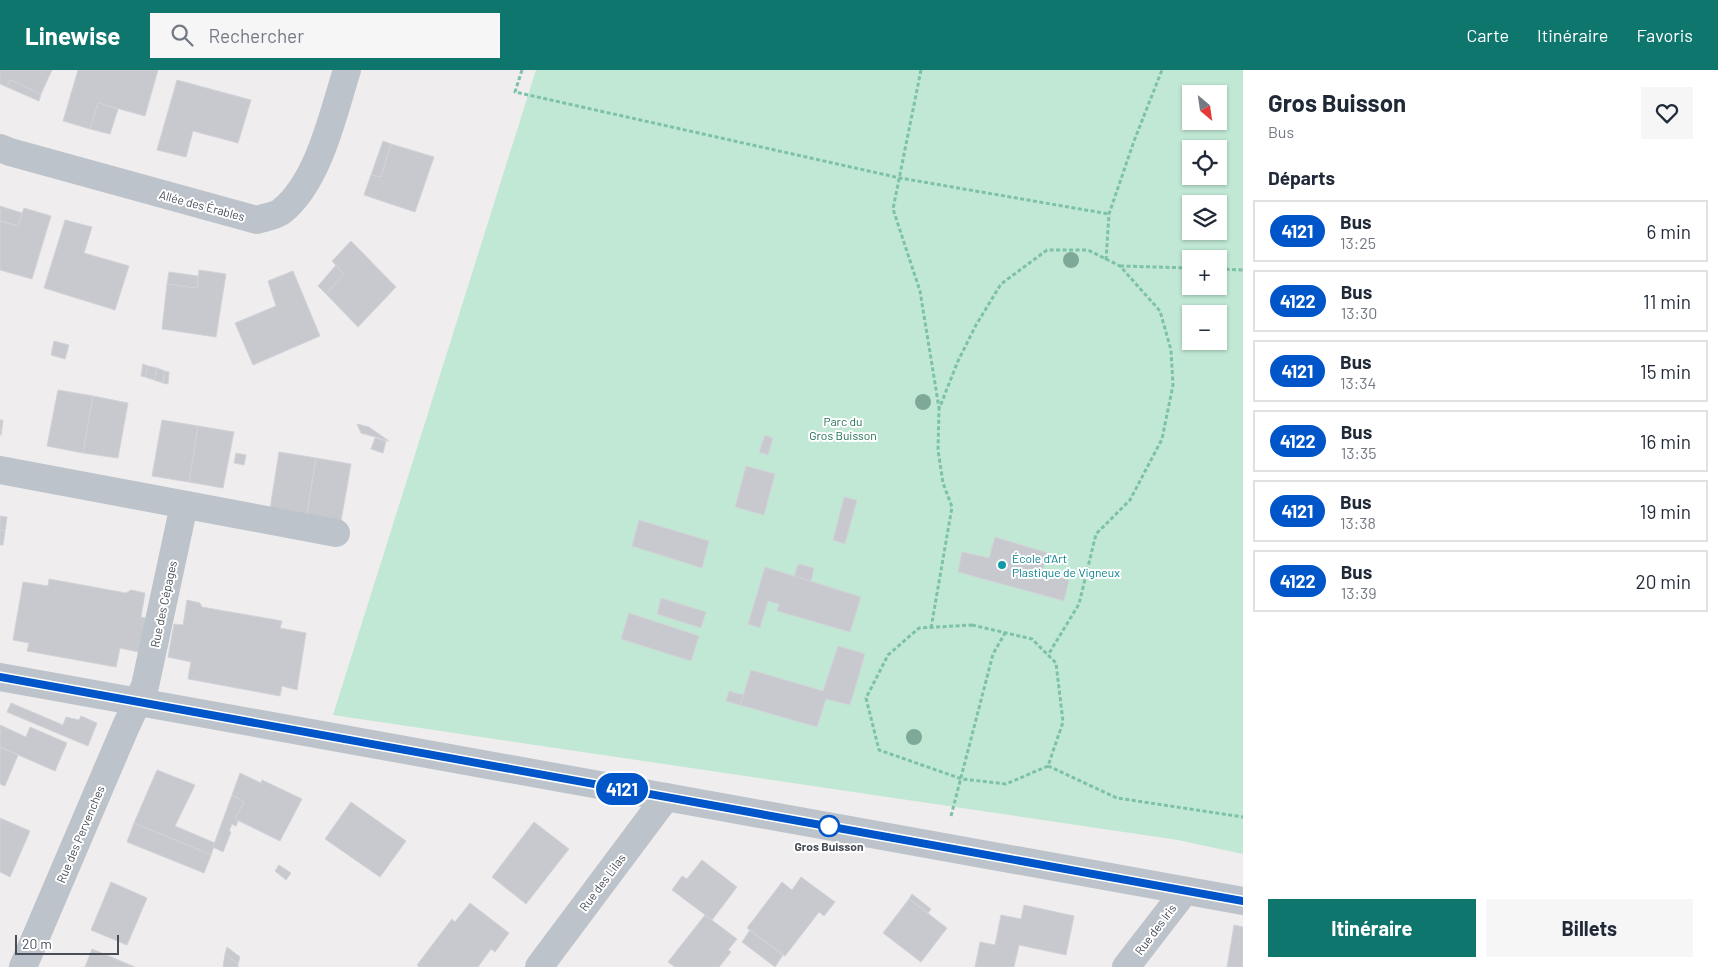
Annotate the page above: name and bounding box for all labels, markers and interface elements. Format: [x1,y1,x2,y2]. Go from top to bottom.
search box [150,13,500,58]
text: Linewise [25,21,120,50]
icon: search [168,21,196,49]
text: Rechercher [208,24,304,47]
text: Carte [1466,24,1509,46]
text: Itinéraire [1537,24,1608,46]
text: Favoris [1636,24,1693,46]
north arrow [1182,85,1228,130]
map controls [1182,85,1227,350]
button: heart [1641,87,1693,139]
text: Gros Buisson [1268,88,1406,117]
text: Bus [1268,122,1294,141]
button: locate [1182,140,1227,185]
text: Départs [1268,166,1335,189]
street label: Allée des Érables [158,187,247,223]
button: layers [1182,195,1227,240]
text: Bus [1340,210,1372,233]
text: 4121 [1282,220,1313,242]
text: 6 min [1647,220,1691,243]
text: 13:25 [1340,233,1376,252]
button: + [1182,250,1227,295]
text: Bus [1341,280,1372,303]
text: 4122 [1280,290,1316,312]
text: 11 min [1643,290,1691,313]
text: 13:30 [1341,303,1377,322]
button: − [1182,305,1227,350]
text: Bus [1340,350,1372,373]
text: 4121 [1282,360,1313,382]
text: 15 min [1640,360,1691,383]
text: 13:34 [1340,373,1376,392]
park label: Parc du Gros Buisson [809,414,877,442]
text: Bus [1341,420,1372,443]
text: 4122 [1280,430,1316,452]
text: 16 min [1640,430,1691,453]
text: 13:35 [1341,443,1376,462]
text: Bus [1340,490,1372,513]
text: 4121 [1282,500,1313,522]
text: 19 min [1640,500,1691,523]
text: 13:38 [1340,513,1376,532]
place label: École d'Art Plastique de Vigneux [1012,551,1120,579]
street label: Rue des Cépages [147,559,179,649]
marker: École d'Art Plastique de Vigneux [996,559,1008,571]
text: Bus [1341,560,1372,583]
text: 4122 [1280,570,1316,592]
text: 20 min [1635,570,1691,593]
text: 13:39 [1341,583,1377,602]
line badge: 4121 [587,773,657,805]
text: 4121 [606,778,638,800]
street label: Rue des Pervenches [53,783,107,885]
marker: Gros Buisson [818,815,840,837]
place label: Gros Buisson [794,839,864,853]
street label: Rue des Lilas [576,850,628,913]
button: Itinéraire [1268,899,1476,957]
button: Billets [1486,899,1693,957]
street label: Rue des Iris [1131,901,1179,957]
scale bar [15,932,119,955]
text: 20 m [22,935,52,952]

